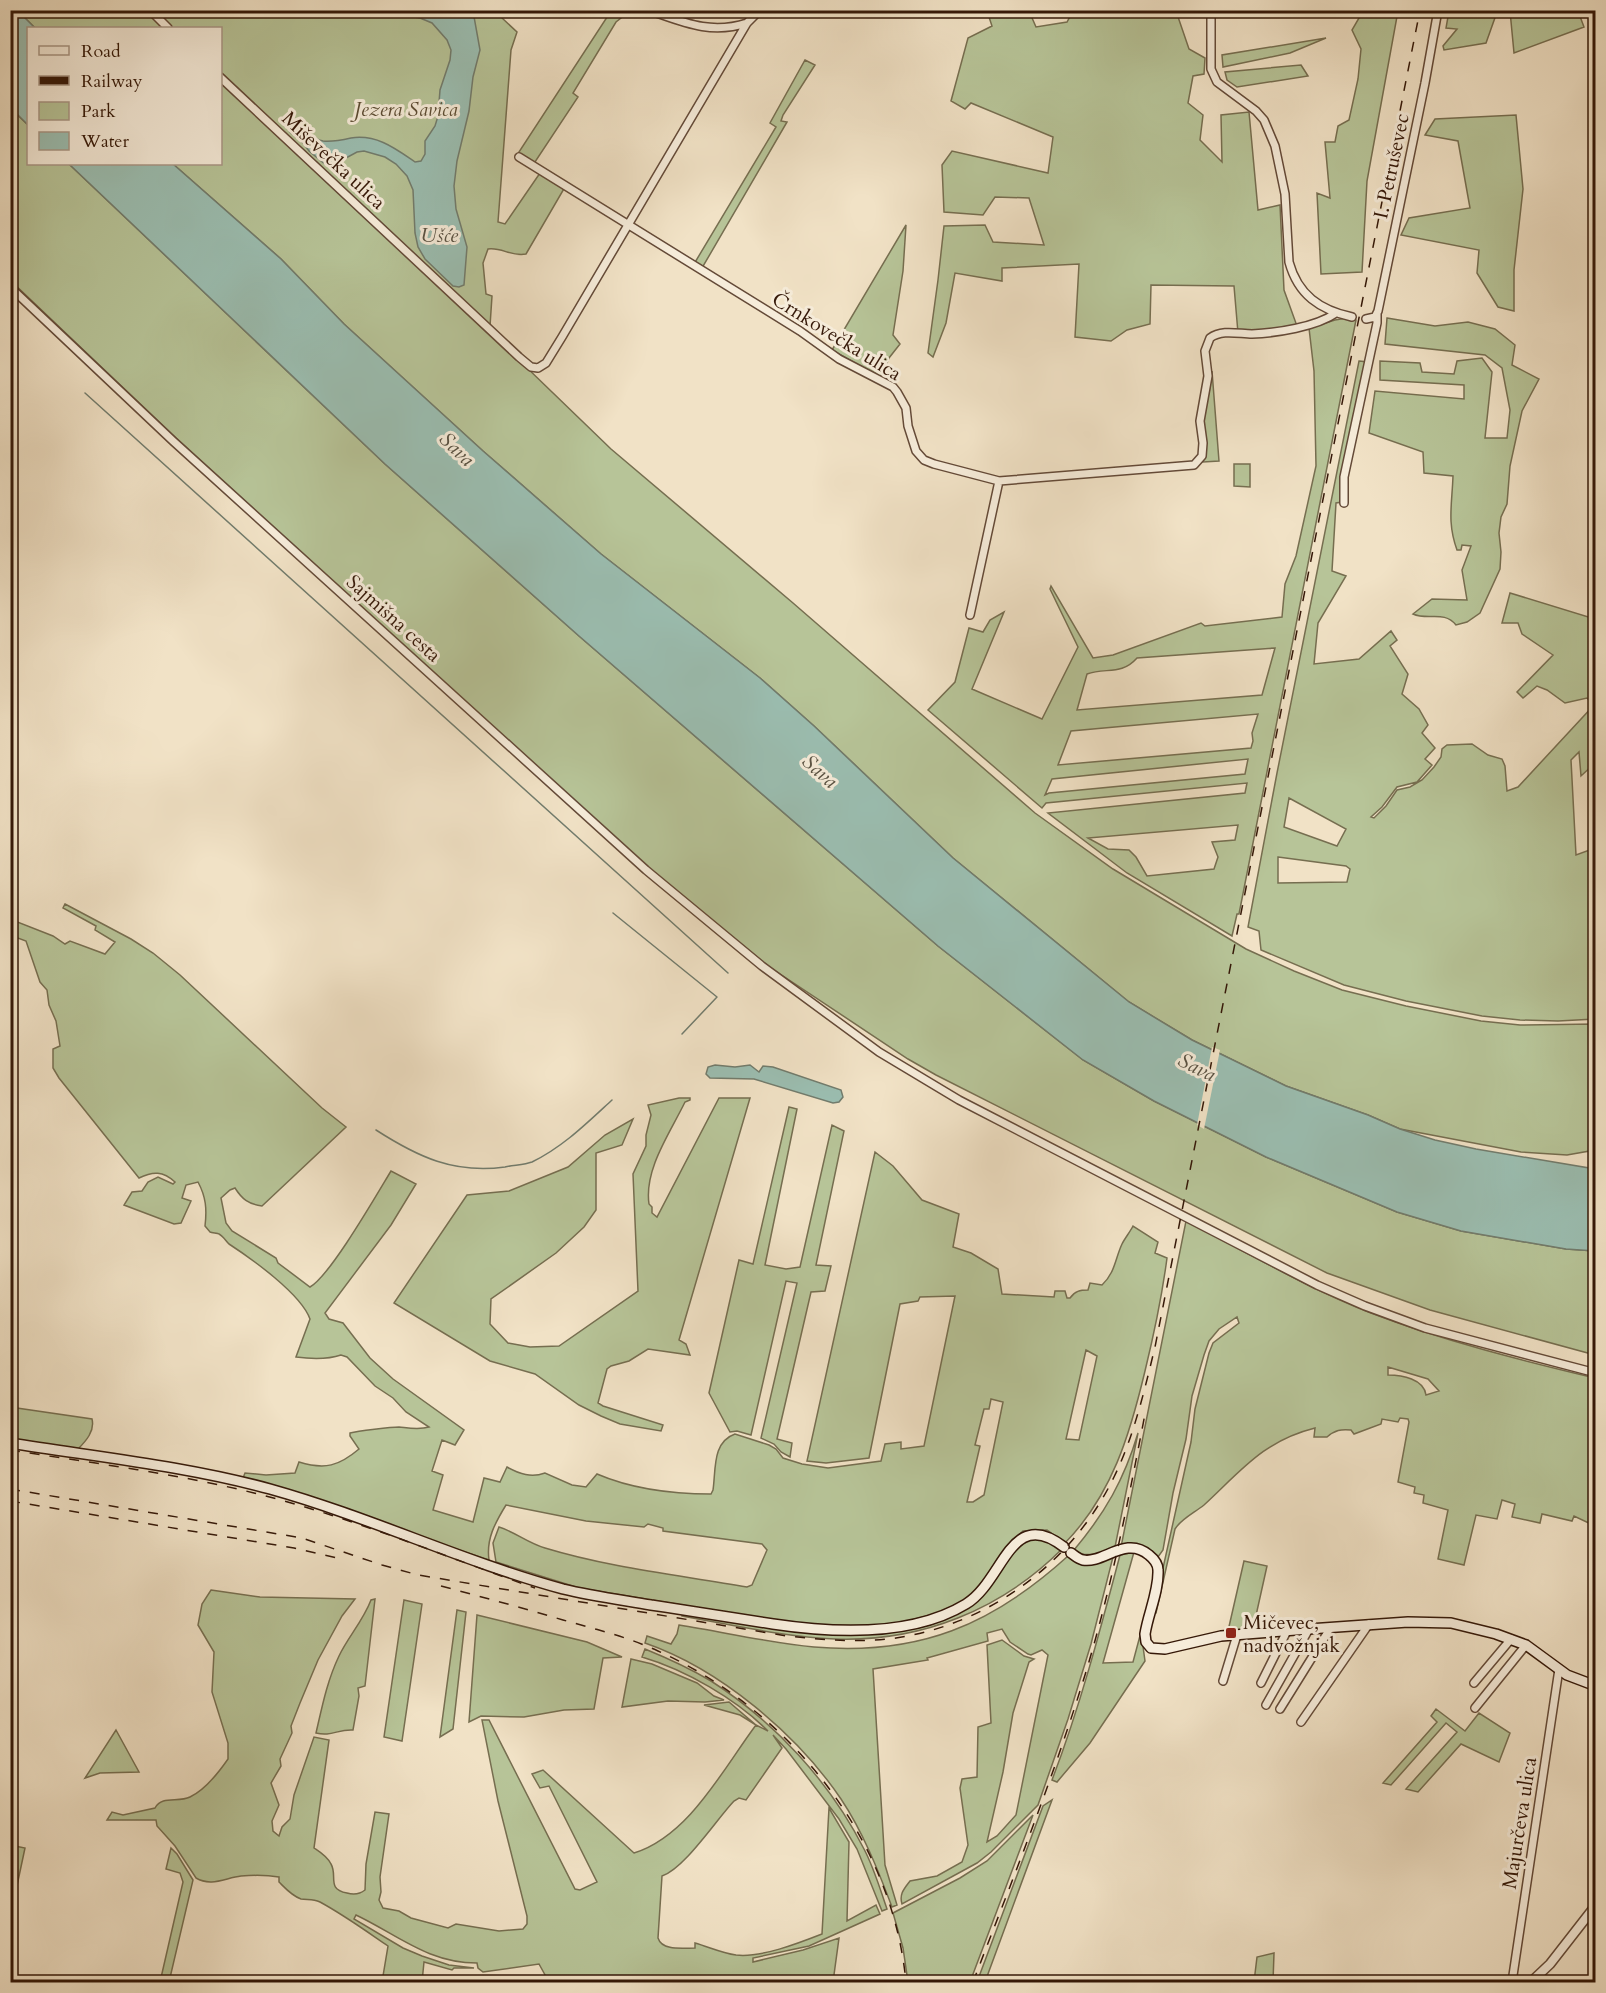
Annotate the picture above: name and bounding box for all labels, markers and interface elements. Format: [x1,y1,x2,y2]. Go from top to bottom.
legend [27,27,222,165]
text: Road [81,39,121,64]
text: Railway [81,69,143,94]
park label: Jezera Savica [349,96,458,123]
text: Park [81,99,116,124]
street label: Miševečka ulica [276,105,392,216]
street label: I. Petruševec [1367,111,1416,221]
text: Water [80,129,130,154]
water label: Ušće [420,221,459,250]
street label: Črnkovečka ulica [767,286,907,387]
water label: Sava [433,425,481,473]
street label: Sajmišna cesta [341,569,447,668]
water label: Sava [795,748,844,795]
water label: Sava [1173,1046,1221,1089]
place label: Mičevec, nadvožnjak [1243,1609,1340,1659]
marker: Mičevec, nadvožnjak [1224,1626,1238,1640]
street label: Majurčeva ulica [1496,1755,1543,1891]

